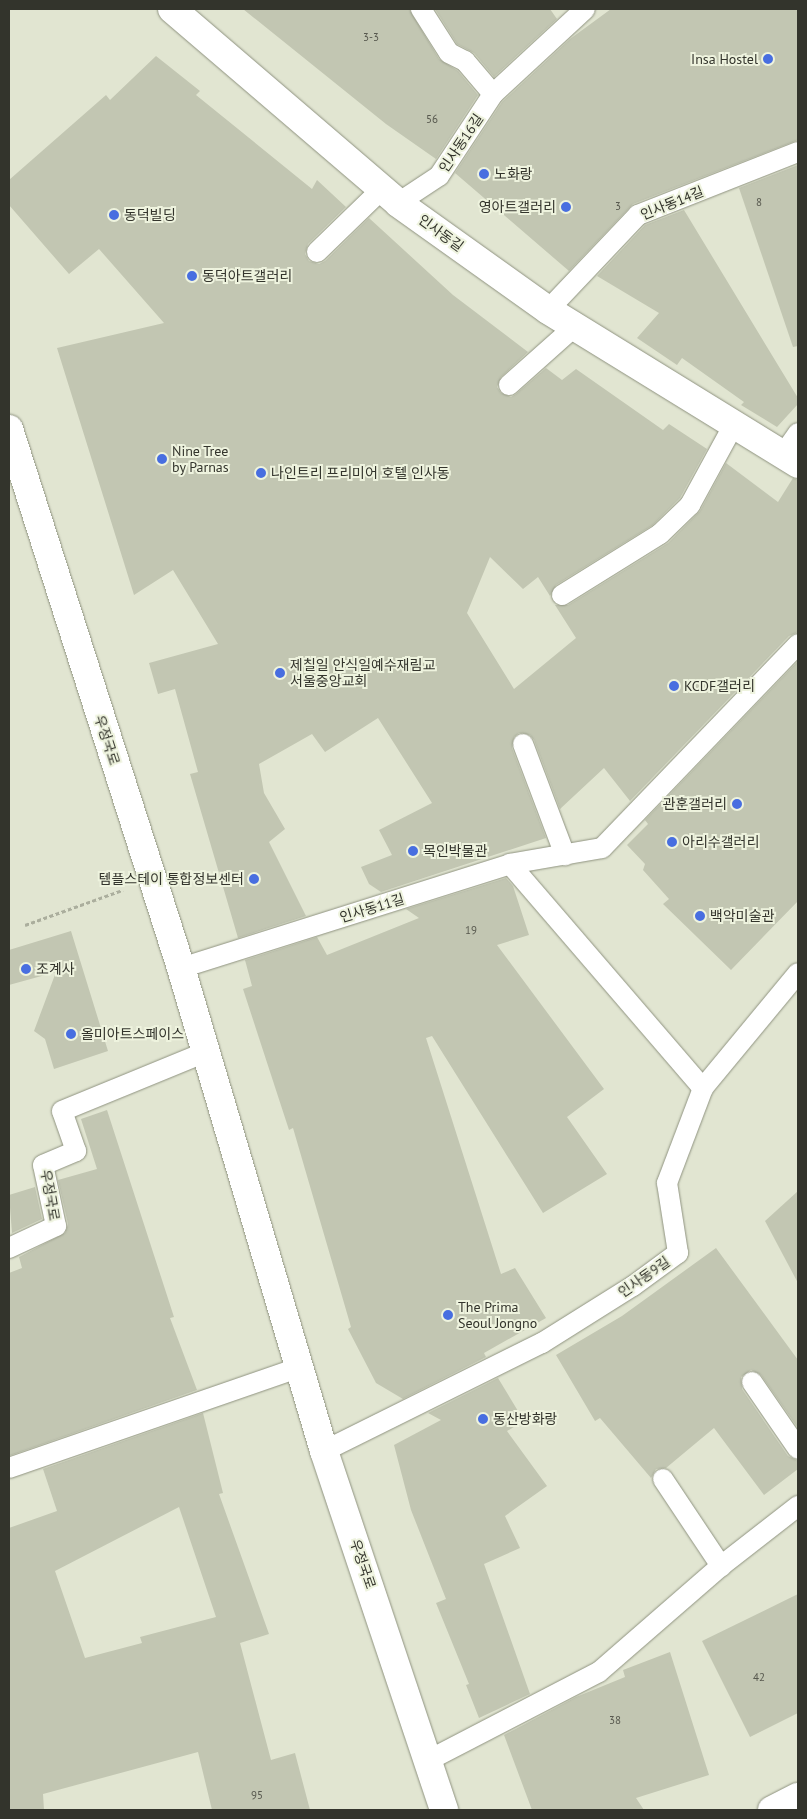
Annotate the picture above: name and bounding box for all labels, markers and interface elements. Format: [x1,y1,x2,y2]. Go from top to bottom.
house number: 3-3 [363,30,379,44]
place label: Insa Hostel [691,51,758,67]
marker: Insa Hostel [762,53,774,65]
street label: 인사동16길 [435,111,487,175]
house number: 56 [426,112,438,126]
place label: 노화랑 [494,166,533,182]
marker: 노화랑 [478,168,490,180]
street label: 인사동14길 [638,183,706,223]
house number: 8 [756,195,762,209]
place label: 영아트갤러리 [479,199,556,215]
house number: 3 [615,199,621,213]
marker: 영아트갤러리 [560,201,572,213]
place label: 동덕빌딩 [124,207,176,223]
marker: 동덕빌딩 [108,209,120,221]
street label: 인사동길 [415,211,467,255]
place label: 동덕아트갤러리 [202,268,292,284]
marker: 동덕아트갤러리 [186,270,198,282]
place label: Nine Tree by Parnas [172,443,229,476]
marker: Nine Tree by Parnas [156,453,168,465]
place label: 나인트리 프리미어 호텔 인사동 [271,465,450,481]
marker: 나인트리 프리미어 호텔 인사동 [255,467,267,479]
place label: 제칠일 안식일예수재림교 서울중앙교회 [290,657,435,690]
marker: 제칠일 안식일예수재림교 서울중앙교회 [274,667,286,679]
place label: KCDF갤러리 [684,678,755,694]
marker: KCDF갤러리 [668,680,680,692]
street label: 우정국로 [91,713,123,767]
place label: 관훈갤러리 [663,796,727,812]
marker: 관훈갤러리 [731,798,743,810]
place label: 아리수갤러리 [682,834,759,850]
marker: 아리수갤러리 [666,836,678,848]
place label: 목인박물관 [423,843,487,859]
marker: 목인박물관 [407,845,419,857]
place label: 템플스테이 통합정보센터 [99,871,244,887]
marker: 템플스테이 통합정보센터 [248,873,260,885]
street label: 인사동11길 [338,890,406,926]
place label: 백악미술관 [710,908,774,924]
marker: 백악미술관 [694,910,706,922]
house number: 19 [465,923,477,937]
place label: 조계사 [36,961,75,977]
marker: 조계사 [20,963,32,975]
place label: 올미아트스페이스 [81,1026,184,1042]
marker: 올미아트스페이스 [65,1028,77,1040]
street label: 우정국로 [37,1168,63,1222]
street label: 인사동9길 [615,1253,673,1301]
place label: The Prima Seoul Jongno [458,1299,537,1331]
marker: The Prima Seoul Jongno [442,1309,454,1321]
place label: 동산방화랑 [493,1411,557,1427]
marker: 동산방화랑 [477,1413,489,1425]
street label: 우정국로 [347,1537,379,1591]
house number: 42 [753,1670,765,1684]
house number: 38 [609,1713,621,1727]
house number: 95 [251,1788,263,1802]

